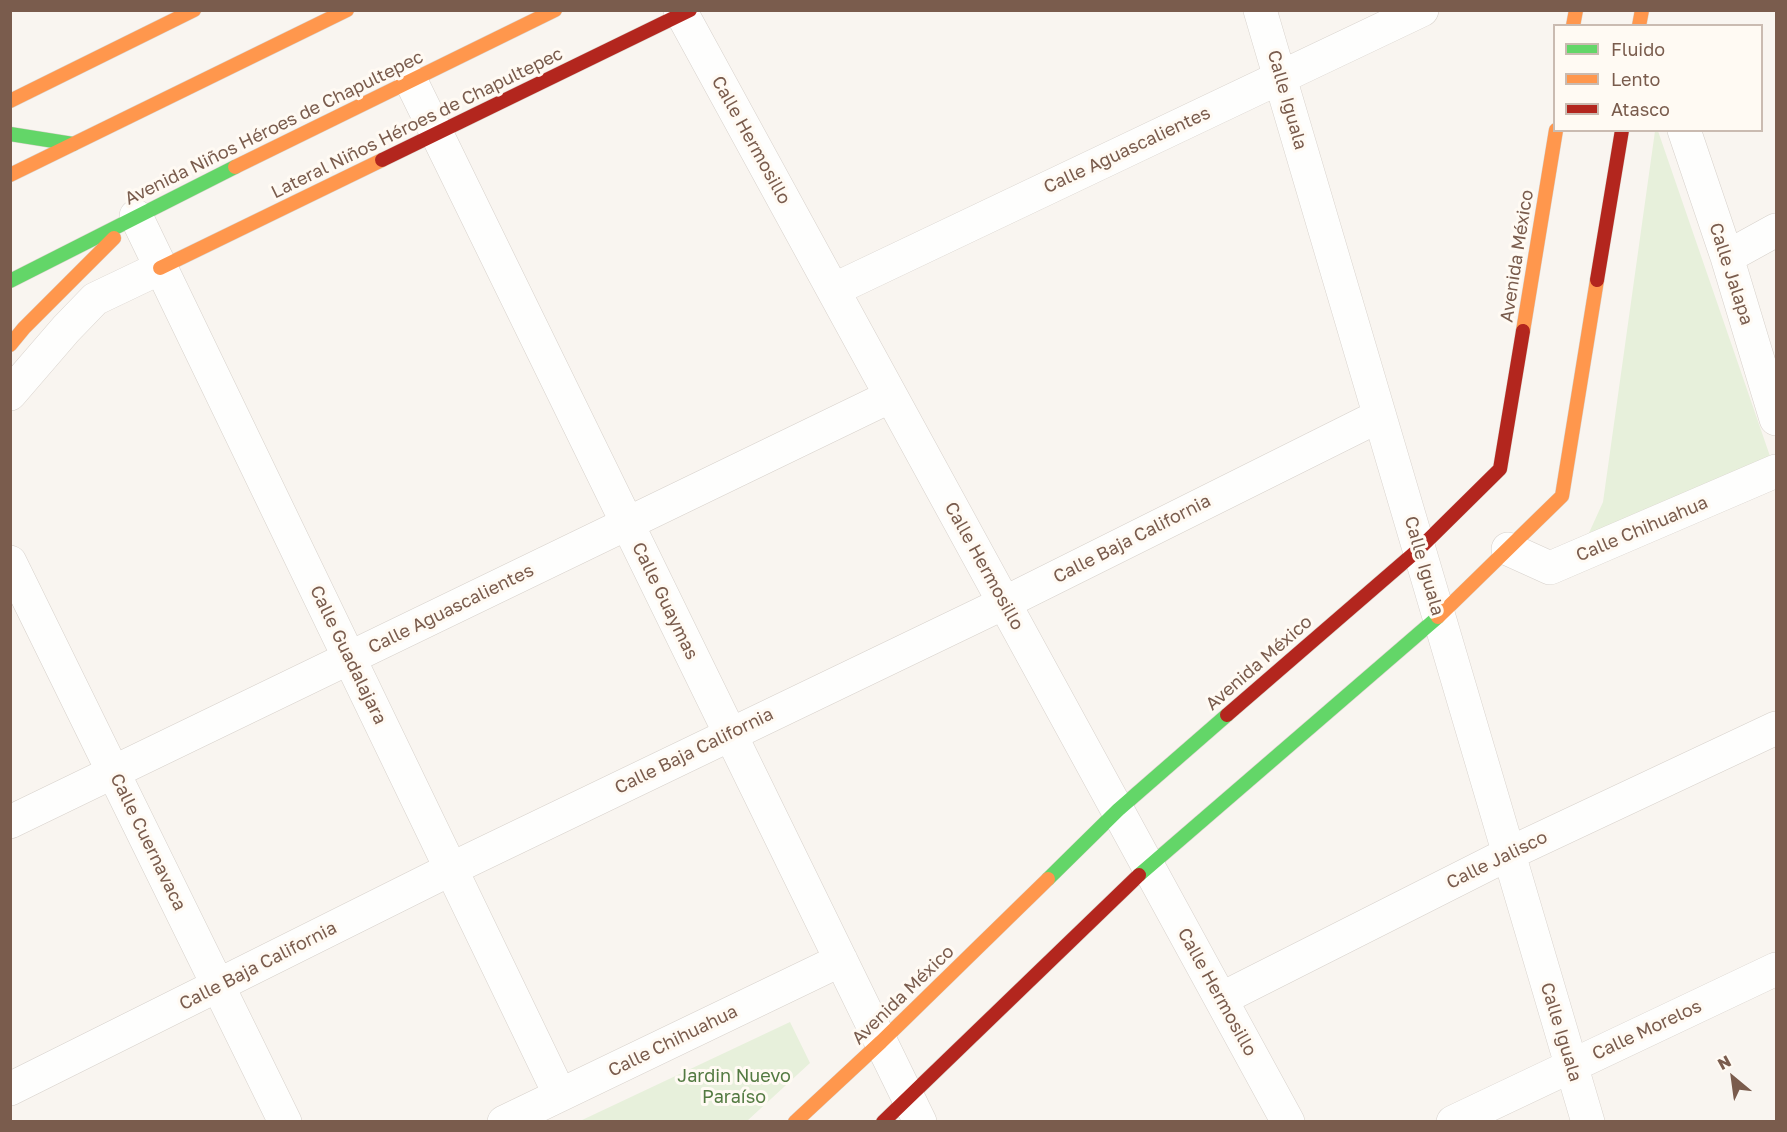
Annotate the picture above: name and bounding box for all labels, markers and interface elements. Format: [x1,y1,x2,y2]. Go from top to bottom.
legend [1553,24,1763,132]
text: Fluido [1611,38,1665,60]
street label: Lateral Niños Héroes de Chapultepec [268,43,566,203]
street label: Avenida Niños Héroes de Chapultepec [121,46,427,210]
street label: Calle Iguala [1263,48,1311,152]
text: Lento [1611,68,1660,90]
street label: Calle Hermosillo [707,72,795,208]
text: Atasco [1611,98,1670,120]
street label: Calle Aguascalientes [1040,102,1214,198]
street label: Avenida México [1496,188,1538,324]
street label: Calle Jalapa [1704,220,1758,328]
street label: Calle Baja California [1050,490,1214,588]
street label: Calle Chihuahua [1573,491,1711,567]
street label: Calle Hermosillo [940,498,1028,634]
street label: Calle Iguala [1400,514,1448,618]
street label: Calle Guaymas [627,539,703,663]
street label: Calle Aguascalientes [365,560,537,658]
street label: Calle Guadalajara [305,582,391,728]
street label: Avenida México [1201,611,1317,715]
street label: Calle Baja California [611,703,777,799]
street label: Calle Cuernavaca [105,770,191,914]
street label: Calle Jalisco [1443,826,1551,894]
street label: Calle Baja California [176,917,340,1015]
street label: Calle Hermosillo [1173,924,1261,1060]
street label: Avenida México [847,941,959,1049]
street label: Calle Iguala [1536,980,1586,1084]
street label: Calle Morelos [1589,995,1705,1065]
street label: Calle Chihuahua [605,1000,741,1082]
north arrow [1703,1048,1763,1108]
text: N [1714,1051,1734,1074]
park label: Jardin Nuevo Paraíso [677,1065,791,1108]

